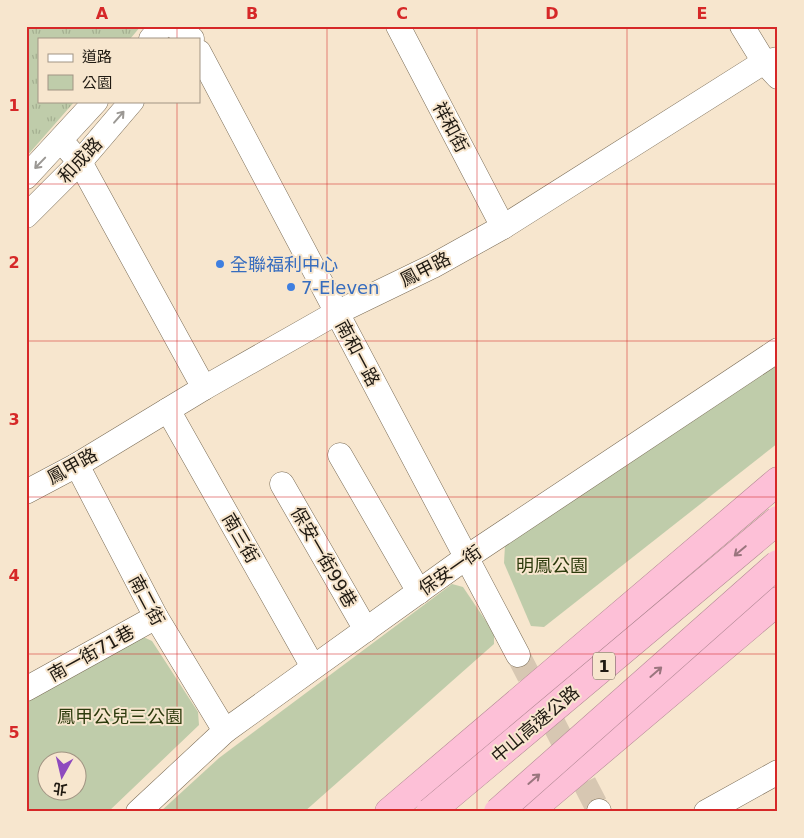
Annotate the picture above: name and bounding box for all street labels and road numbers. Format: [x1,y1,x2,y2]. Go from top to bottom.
street label: 祥和街 [429,98,473,156]
street label: 和成路 [54,133,106,187]
street label: 鳳甲路 [396,247,454,291]
street label: 南和一路 [332,316,384,390]
street label: 鳳甲路 [43,444,101,488]
street label: 保安一街99巷 [287,503,361,611]
street label: 南三街 [218,509,264,567]
street label: 保安一街 [414,541,486,599]
street label: 南二街 [125,571,169,629]
street label: 南一街71巷 [44,621,138,685]
road number: 1 [593,652,615,679]
street label: 中山高速公路 [487,681,583,767]

